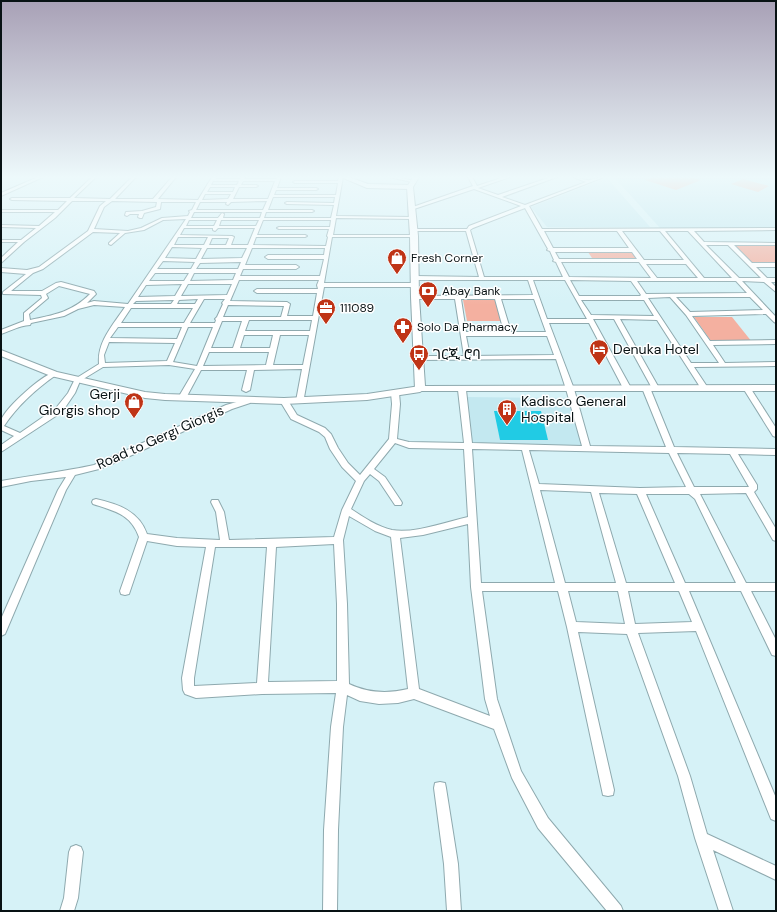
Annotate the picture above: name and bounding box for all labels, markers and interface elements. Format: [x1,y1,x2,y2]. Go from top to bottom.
shop icon: Fresh Corner [386,247,408,275]
place label: Fresh Corner [411,250,483,266]
bank icon: Abay Bank [417,280,439,308]
place label: Abay Bank [442,283,500,299]
office icon: 111089 [315,297,337,325]
place label: 111089 [340,300,374,316]
pharmacy icon: Solo Da Pharmacy [392,316,414,344]
place label: Solo Da Pharmacy [417,319,518,335]
hotel icon: Denuka Hotel [588,338,610,366]
place label: Denuka Hotel [613,340,699,358]
bus stop icon: ገርጂ ሮባ [408,343,430,371]
place label: ገርጂ ሮባ [433,345,481,363]
place label: Gerji Giorgis shop [39,385,120,419]
shop icon: Gerji Giorgis shop [123,391,145,419]
place label: Kadisco General Hospital [521,392,626,426]
building icon: Kadisco General Hospital [496,398,518,426]
street label: Road to Gergi Giorgis [93,401,227,473]

